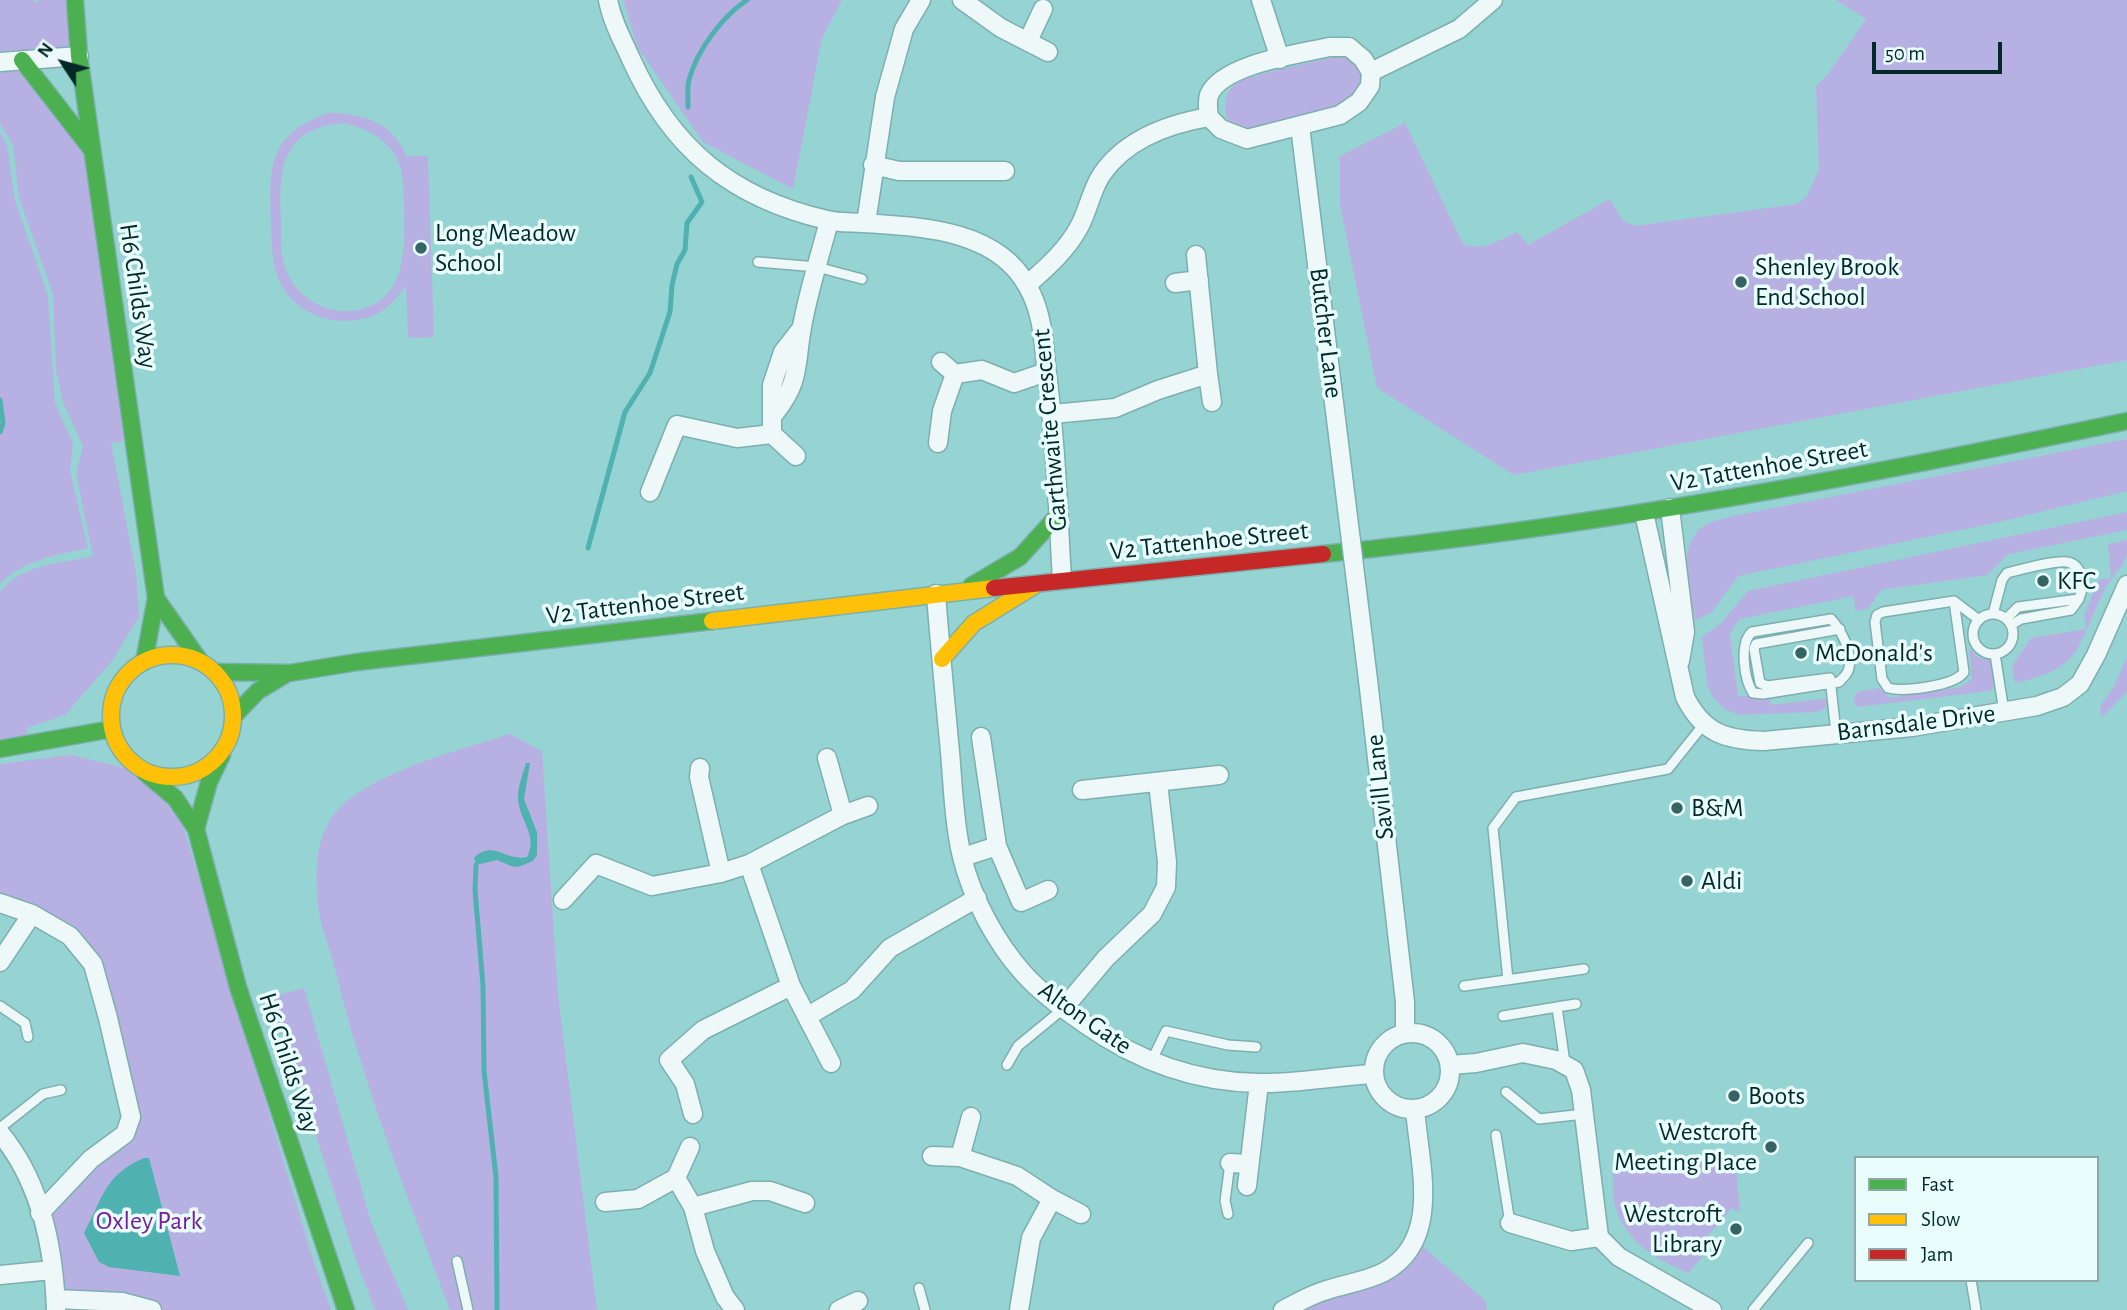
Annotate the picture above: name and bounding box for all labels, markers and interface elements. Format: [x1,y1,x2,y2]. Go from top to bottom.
north arrow [28,28,98,98]
scale bar [1875,28,2004,72]
text: N [34,39,57,61]
text: 50 m [1885,43,1925,64]
place label: Long Meadow School [435,217,576,278]
street label: H6 Childs Way [112,222,164,370]
marker: Long Meadow School [413,240,429,256]
place label: Shenley Brook End School [1755,251,1899,312]
street label: Butcher Lane [1303,266,1349,400]
marker: Shenley Brook End School [1733,274,1749,290]
street label: Garthwaite Crescent [1026,327,1074,533]
street label: V2 Tattenhoe Street [1668,433,1870,499]
street label: V2 Tattenhoe Street [1108,515,1310,567]
place label: KFC [2057,565,2096,597]
marker: KFC [2035,573,2051,589]
street label: V2 Tattenhoe Street [544,576,746,632]
place label: McDonald's [1815,637,1933,669]
marker: McDonald's [1793,645,1809,661]
street label: Barnsdale Drive [1835,698,1997,748]
street label: Savill Lane [1359,733,1401,841]
place label: B&M [1691,792,1744,824]
marker: B&M [1669,800,1685,816]
place label: Aldi [1701,865,1742,897]
marker: Aldi [1679,873,1695,889]
street label: Alton Gate [1032,975,1138,1061]
street label: H6 Childs Way [252,989,326,1137]
place label: Boots [1748,1080,1805,1112]
marker: Boots [1726,1088,1742,1104]
place label: Westcroft Meeting Place [1614,1116,1757,1178]
marker: Westcroft Meeting Place [1763,1139,1779,1155]
legend [1854,1156,2099,1282]
text: Fast [1921,1174,1954,1195]
place label: Westcroft Library [1624,1198,1722,1260]
park label: Oxley Park [96,1205,202,1237]
text: Slow [1921,1209,1960,1230]
marker: Westcroft Library [1728,1221,1744,1237]
text: Jam [1921,1244,1953,1265]

